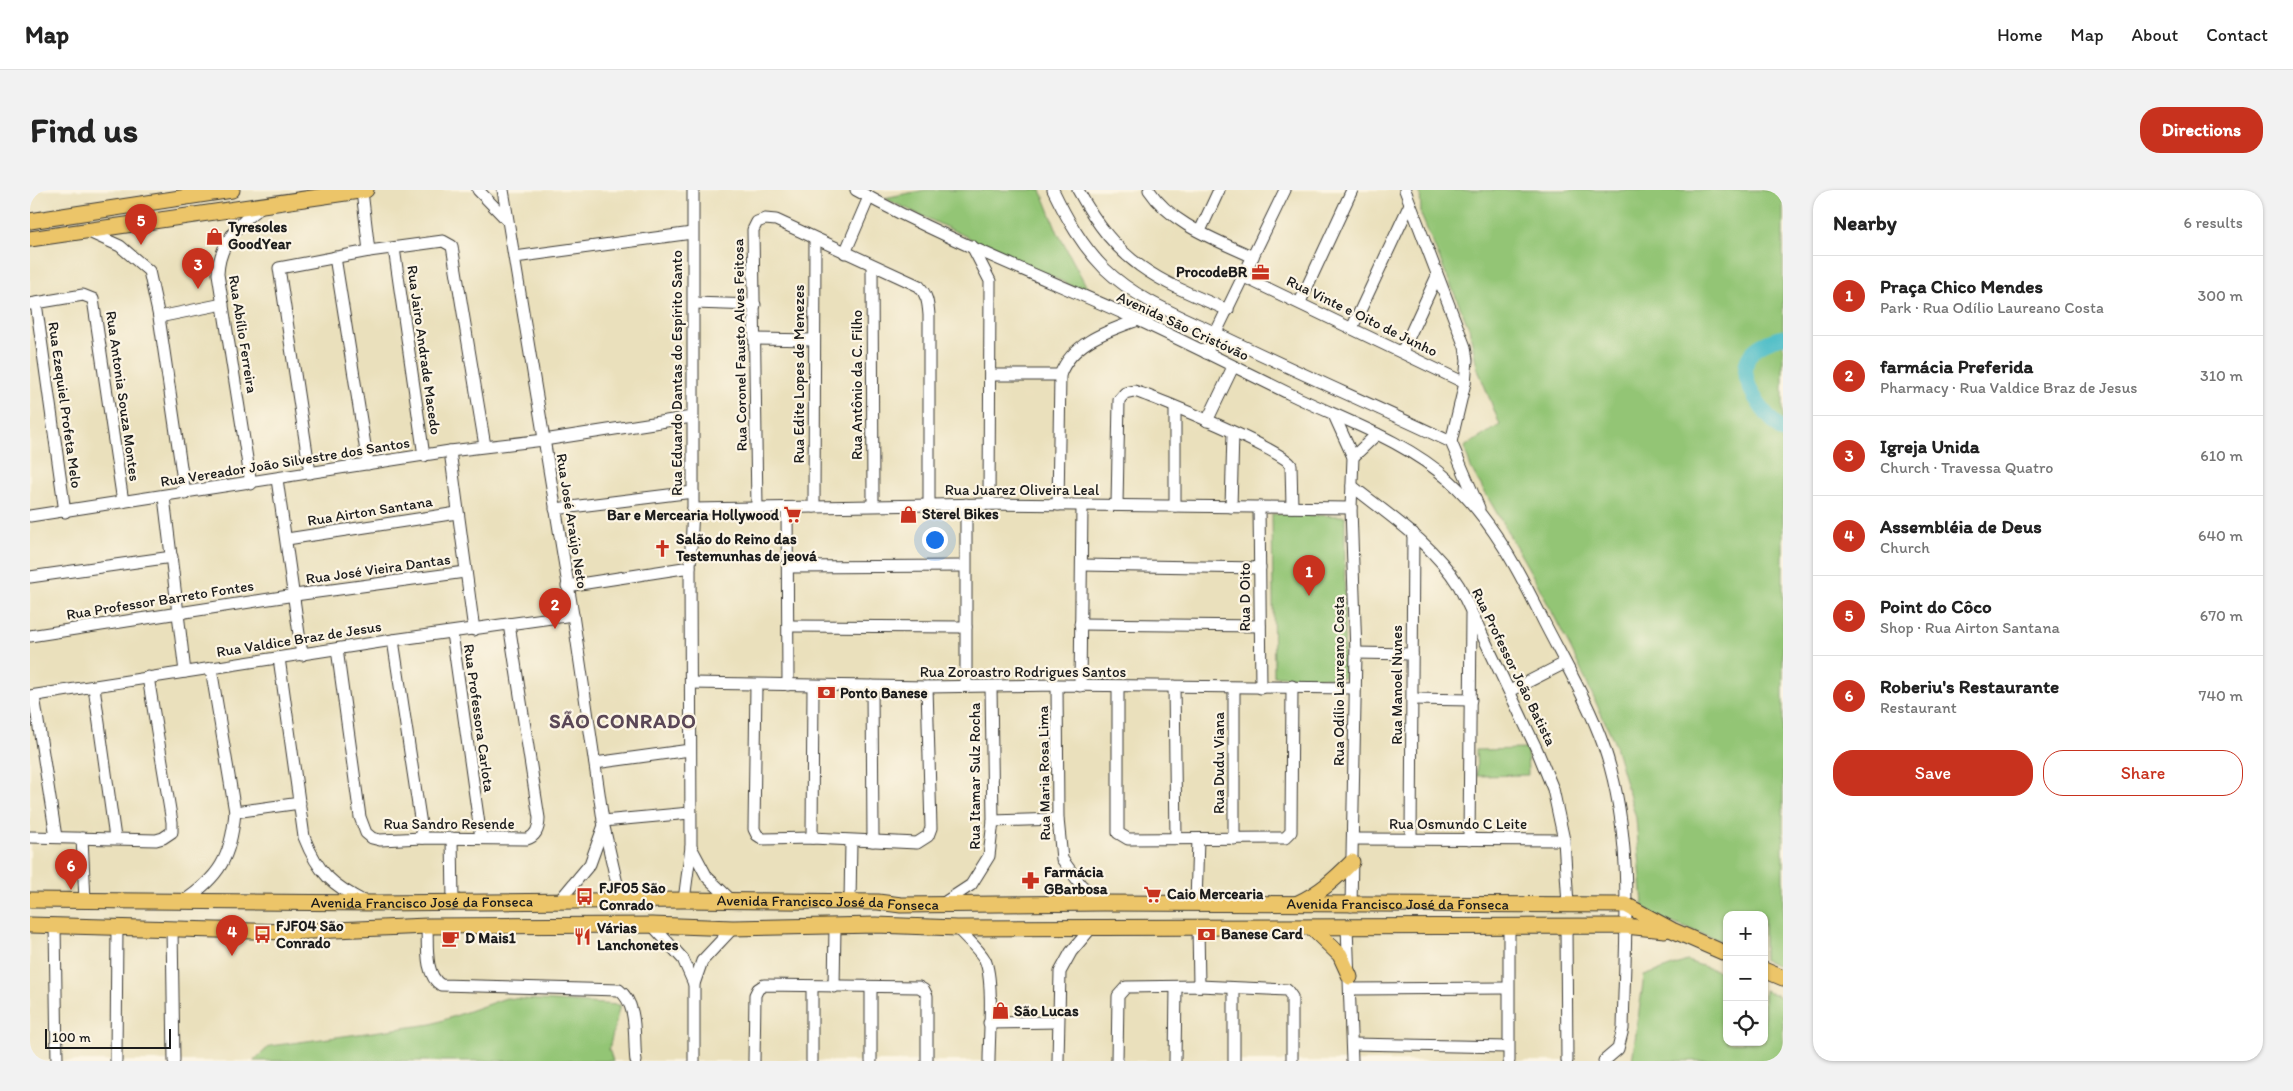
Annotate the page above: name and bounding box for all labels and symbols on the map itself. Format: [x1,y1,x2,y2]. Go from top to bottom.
pin: 5 [125,204,157,245]
place label: Tyresoles GoodYear [227,218,292,253]
shop icon: Tyresoles GoodYear [204,226,224,246]
street label: Rua Coronel Fausto Alves Feitosa [729,238,751,452]
pin: 3 [182,248,214,289]
street label: Rua Eduardo Dantas do Espírito Santo [668,250,686,496]
office icon: ProcodeBR [1251,262,1271,282]
place label: ProcodeBR [1176,263,1248,281]
street label: Rua Jairo Andrade Macedo [403,264,445,436]
street label: Rua Vinte e Oito de Junho [1284,272,1440,360]
street label: Rua Abílio Ferreira [225,274,261,395]
street label: Rua Edite Lopes de Menezes [790,284,808,464]
street label: Avenida São Cristóvão [1114,287,1252,365]
street label: Rua Antonia Souza Montes [102,310,144,483]
street label: Rua Antônio da C. Filho [848,310,866,460]
street label: Rua Ezequiel Profeta Melo [44,321,86,489]
street label: Rua Vereador João Silvestre dos Santos [159,433,411,491]
street label: Rua José Araújo Neto [552,452,592,590]
street label: Rua Juarez Oliveira Leal [945,481,1100,499]
street label: Rua Airton Santana [306,492,434,530]
shop icon: Sterel Bikes [898,504,918,524]
supermarket icon: Bar e Mercearia Hollywood [783,505,803,525]
place label: Sterel Bikes [922,505,999,523]
place label: Bar e Mercearia Hollywood [607,506,780,525]
your location [922,527,948,553]
place label: Salão do Reino das Testemunhas de jeová [675,530,817,566]
church icon: Salão do Reino das Testemunhas de jeová [652,538,672,558]
street label: Rua José Vieira Dantas [304,550,452,588]
pin: 1 [1293,555,1325,596]
street label: Rua D Oito [1236,563,1254,632]
street label: Rua Professor Barreto Fontes [65,576,255,624]
street label: Rua Professor João Batista [1468,585,1560,749]
pin: 2 [539,588,571,629]
street label: Rua Odílio Laureano Costa [1330,595,1348,766]
street label: Rua Valdice Braz de Jesus [215,617,383,661]
street label: Rua Manoel Nunes [1388,625,1406,745]
street label: Rua Professora Carlota [460,643,498,794]
street label: Rua Zoroastro Rodrigues Santos [920,663,1127,681]
bank icon: Ponto Banese [816,683,836,703]
place label: Ponto Banese [840,684,928,702]
street label: Rua Itamar Sulz Rocha [966,702,984,850]
street label: Rua Maria Rosa Lima [1034,705,1054,841]
district label: SÃO CONRADO [549,709,697,733]
street label: Rua Dudu Viana [1210,712,1228,814]
street label: Rua Sandro Resende [383,815,515,833]
street label: Rua Osmundo C Leite [1389,815,1527,833]
pin: 6 [55,849,87,890]
place label: Farmácia GBarbosa [1044,863,1108,898]
pharmacy icon: Farmácia GBarbosa [1020,871,1040,891]
place label: FJF05 São Conrado [599,879,666,914]
supermarket icon: Caio Mercearia [1143,884,1163,904]
place label: Caio Mercearia [1167,885,1264,903]
bus stop icon: FJF05 São Conrado [575,887,595,907]
street label: Avenida Francisco José da Fonseca [717,891,940,914]
street label: Avenida Francisco José da Fonseca [311,892,534,912]
street label: Avenida Francisco José da Fonseca [1287,895,1510,914]
pin: 4 [216,915,248,956]
place label: FJF04 São Conrado [276,917,344,952]
place label: Várias Lanchonetes [597,919,679,954]
bank icon: Banese Card [1197,924,1217,944]
bus stop icon: FJF04 São Conrado [252,925,272,945]
place label: Banese Card [1221,925,1304,943]
restaurant icon: Várias Lanchonetes [573,927,593,947]
cafe icon: D Mais1 [441,928,461,948]
place label: D Mais1 [465,929,516,947]
shop icon: São Lucas [990,1001,1010,1021]
place label: São Lucas [1014,1002,1079,1020]
scale bar [45,1026,171,1049]

